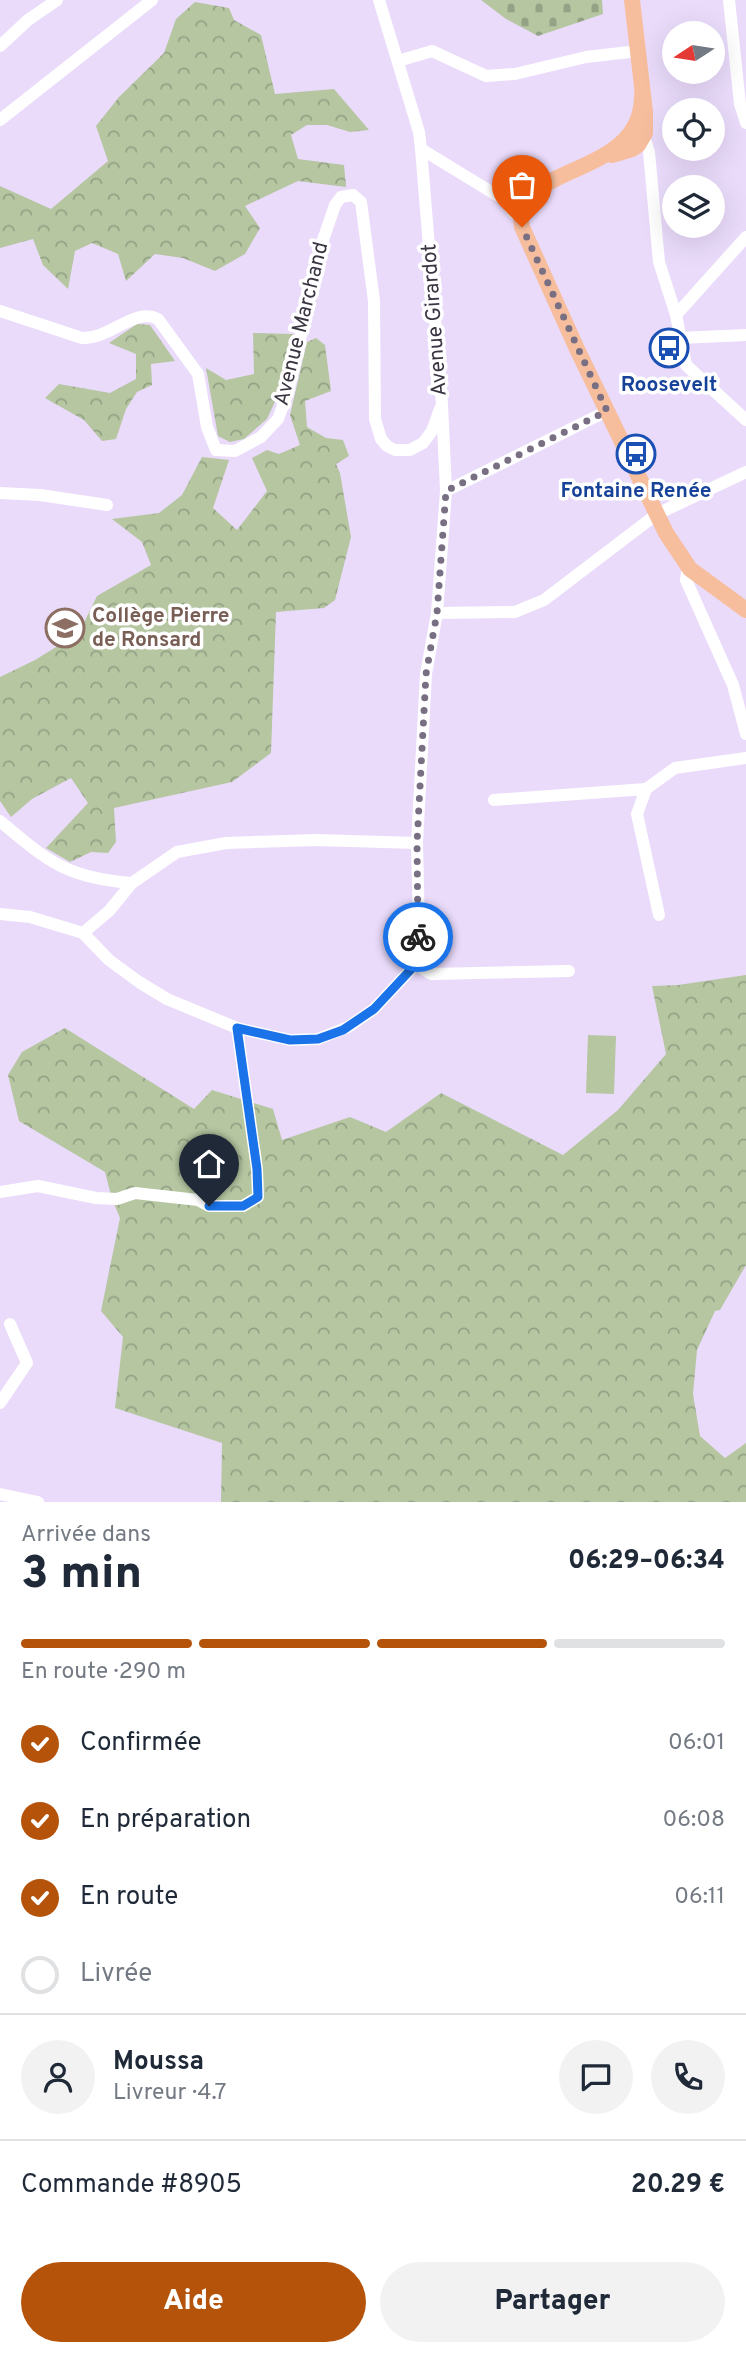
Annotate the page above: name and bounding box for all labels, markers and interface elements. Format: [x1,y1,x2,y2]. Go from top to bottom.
north arrow [662,21,724,84]
map controls [662,21,725,238]
button: locate [662,98,725,161]
pin [492,155,552,227]
icon: bag [503,166,541,204]
button: layers [662,175,725,238]
street label: Avenue Marchand [269,239,335,409]
street label: Avenue Girardot [416,243,454,397]
bus stop icon: Roosevelt [648,327,690,369]
place label: Roosevelt [621,372,717,399]
bus stop icon: Fontaine Renée [615,433,657,475]
place label: Fontaine Renée [560,478,712,505]
place label: Collège Pierre de Ronsard [92,603,230,654]
school or university icon: Collège Pierre de Ronsard [44,607,86,649]
courier [383,902,453,972]
icon: bike [399,918,437,956]
pin [179,1134,239,1206]
icon: home [190,1145,228,1183]
text: Arrivée dans [21,1521,151,1550]
text: 06:29–06:34 [568,1545,725,1578]
text: 3 min [21,1546,142,1605]
text: En route · 290 m [21,1658,186,1687]
icon: check [21,1725,59,1763]
text: Confirmée [80,1727,202,1760]
text: 06:01 [668,1729,725,1758]
icon: check [21,1802,59,1840]
text: En préparation [80,1804,251,1837]
text: 06:08 [663,1806,725,1835]
icon: check [21,1879,59,1917]
text: En route [80,1881,178,1914]
text: 06:11 [674,1883,725,1912]
text: Livrée [80,1958,152,1991]
button: person [21,2040,95,2114]
button: chat [559,2040,633,2114]
button: phone [651,2040,725,2114]
text: Moussa [113,2046,204,2079]
text: Livreur · 4.7 [113,2079,226,2108]
text: Commande #8905 [21,2169,242,2202]
text: 20.29 € [631,2169,725,2202]
button: Aide [21,2262,366,2342]
button: Partager [380,2262,725,2342]

